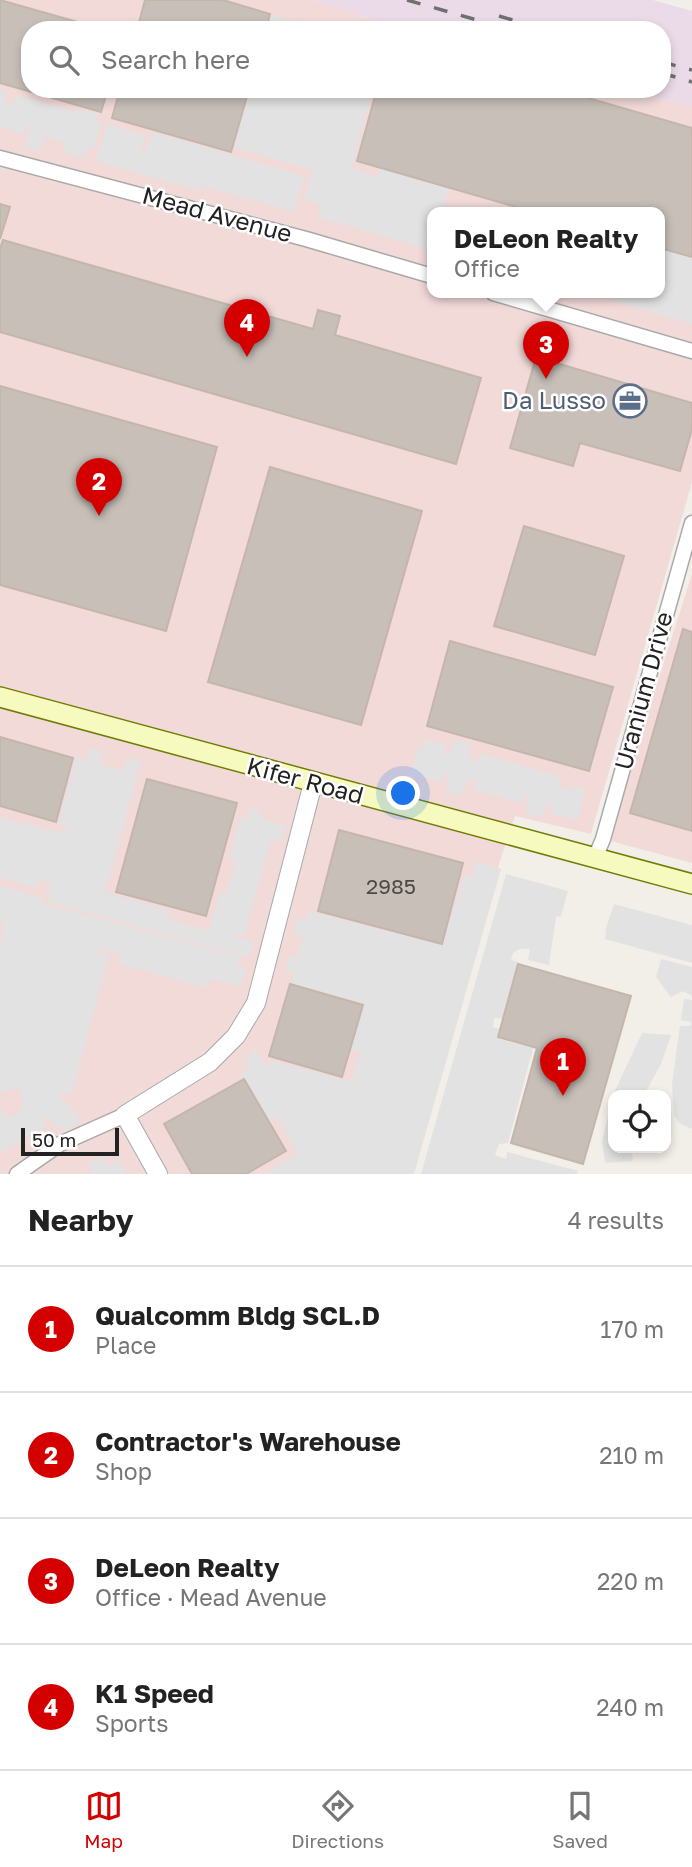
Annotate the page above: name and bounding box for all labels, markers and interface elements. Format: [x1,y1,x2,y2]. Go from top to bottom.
search box [21,21,671,98]
icon: search [45,41,83,79]
text: Search here [101,44,250,75]
street label: Mead Avenue [139,180,295,247]
popup [427,207,665,298]
text: DeLeon Realty [454,223,638,254]
text: Office [454,254,520,282]
pin: 4 [224,299,270,357]
pin: 3 [523,321,569,379]
office icon: Da Lusso [611,382,649,420]
place label: Da Lusso [502,385,606,414]
pin: 2 [76,458,122,516]
street label: Uranium Drive [607,608,678,773]
street label: Kifer Road [244,750,367,809]
your location [386,776,420,810]
house number: 2985 [366,873,416,899]
pin: 1 [540,1038,586,1096]
map controls [608,1090,671,1153]
button: locate [608,1090,671,1153]
scale bar [21,1125,119,1157]
text: 50 m [32,1128,76,1151]
text: Nearby [28,1202,133,1238]
text: 4 results [568,1206,664,1234]
text: Qualcomm Bldg SCL.D [95,1300,380,1331]
text: 1 [45,1315,57,1343]
text: 170 m [600,1315,664,1343]
text: Place [95,1331,156,1359]
text: Contractor's Warehouse [95,1426,401,1457]
text: 2 [44,1441,58,1469]
text: 210 m [599,1441,664,1469]
text: Shop [95,1457,152,1485]
text: DeLeon Realty [95,1552,279,1583]
text: 3 [44,1567,58,1595]
text: 220 m [597,1567,664,1595]
text: Office · Mead Avenue [95,1583,327,1611]
text: K1 Speed [95,1678,214,1709]
text: 4 [44,1693,58,1721]
text: 240 m [596,1693,664,1721]
text: Sports [95,1709,169,1737]
tab: Map [84,1787,123,1852]
tab: Directions [291,1787,384,1852]
tab: Saved [552,1787,608,1852]

